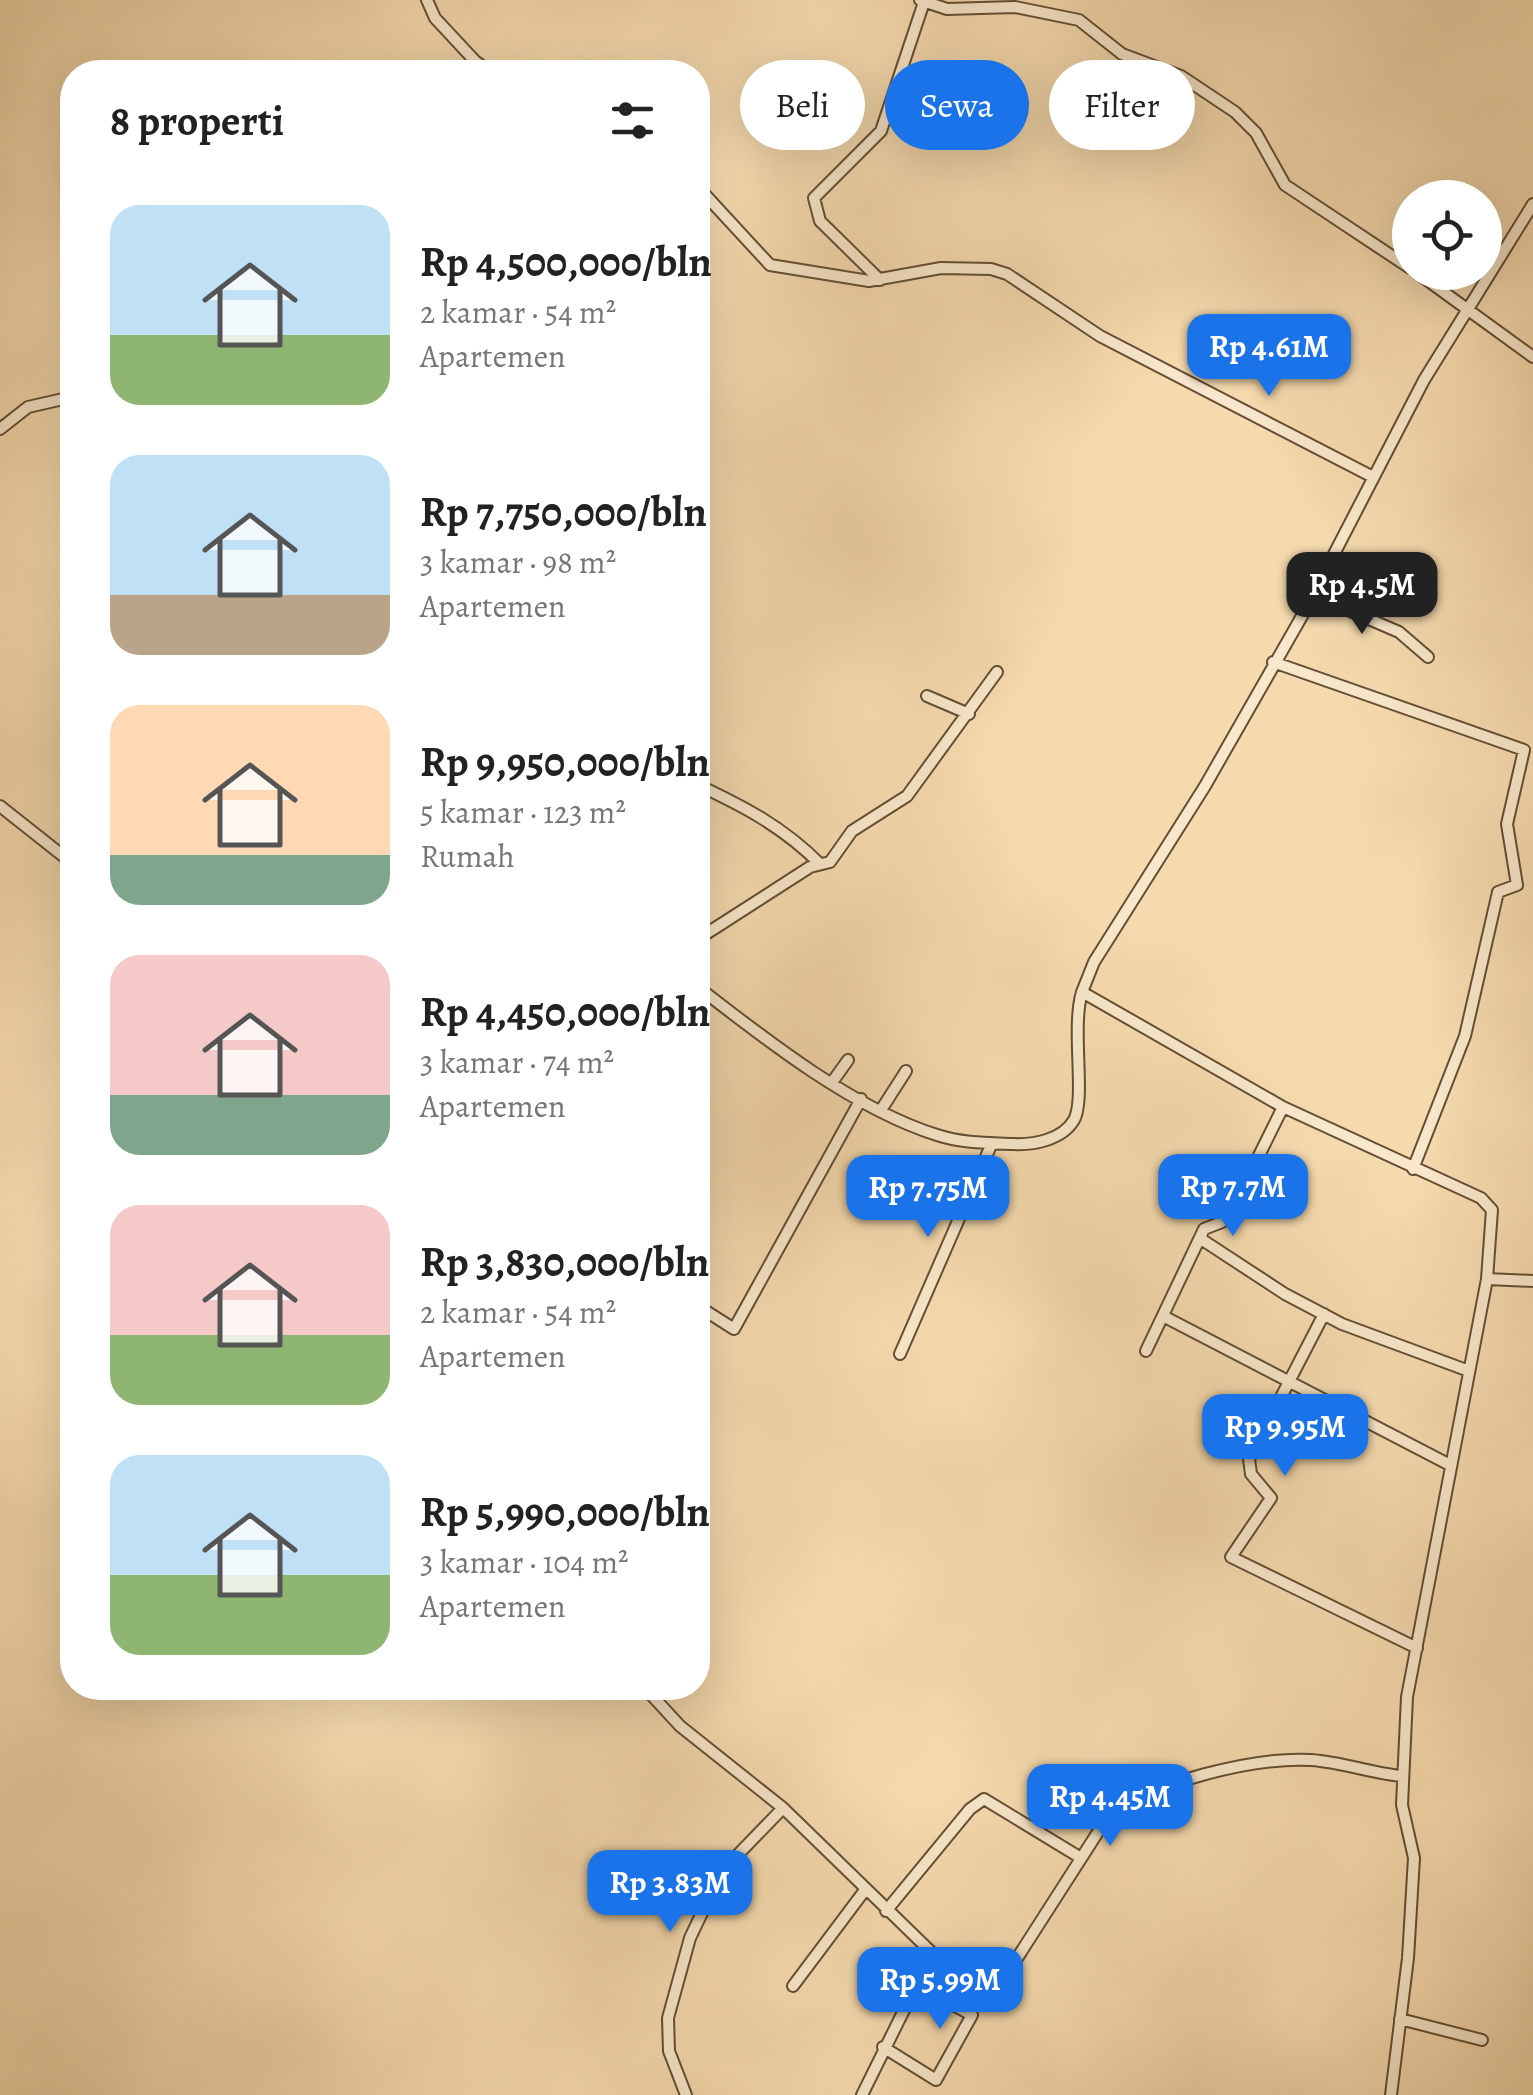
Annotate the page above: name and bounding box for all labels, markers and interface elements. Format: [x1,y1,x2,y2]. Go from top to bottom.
chip: Beli [740,60,865,150]
chip: Sewa [885,60,1029,150]
chip: Filter [1049,60,1195,150]
text: 8 properti [110,92,284,149]
icon: filters [605,93,660,148]
map controls [1392,180,1502,290]
button: locate [1392,180,1502,290]
text: Rp 4,500,000/bln [420,233,712,290]
icon: home [190,245,310,365]
text: 2 kamar · 54 m² [420,290,616,334]
pin: Rp 4.61M [1166,314,1372,399]
text: Rp 4.61M [1209,324,1329,368]
text: Apartemen [420,334,566,378]
text: Rp 7,750,000/bln [420,483,707,540]
icon: home [190,495,310,615]
text: 3 kamar · 98 m² [420,540,616,584]
pin: Rp 4.5M [1270,552,1454,637]
text: Rp 4.5M [1308,562,1416,606]
text: Apartemen [420,584,566,628]
text: Rp 9,950,000/bln [420,733,710,790]
icon: home [190,745,310,865]
text: 5 kamar · 123 m² [420,790,626,834]
text: Rumah [420,834,515,878]
text: Rp 4,450,000/bln [420,983,710,1040]
icon: home [190,995,310,1115]
text: 3 kamar · 74 m² [420,1040,614,1084]
text: Apartemen [420,1084,566,1128]
pin: Rp 7.7M [1141,1154,1325,1239]
pin: Rp 7.75M [825,1155,1031,1240]
text: Rp 7.7M [1180,1164,1286,1208]
text: Rp 7.75M [868,1165,988,1209]
text: Rp 3,830,000/bln [420,1233,709,1290]
icon: home [190,1245,310,1365]
text: 2 kamar · 54 m² [420,1290,616,1334]
text: Apartemen [420,1334,566,1378]
pin: Rp 9.95M [1182,1394,1388,1479]
text: Rp 9.95M [1224,1404,1346,1448]
text: Rp 5,990,000/bln [420,1483,710,1540]
icon: home [190,1495,310,1615]
text: 3 kamar · 104 m² [420,1540,629,1584]
text: Apartemen [420,1584,566,1628]
pin: Rp 4.45M [1007,1764,1213,1849]
text: Rp 4.45M [1049,1774,1171,1818]
pin: Rp 3.83M [567,1850,773,1935]
text: Rp 3.83M [609,1860,731,1904]
pin: Rp 5.99M [837,1947,1043,2032]
text: Rp 5.99M [879,1957,1001,2001]

